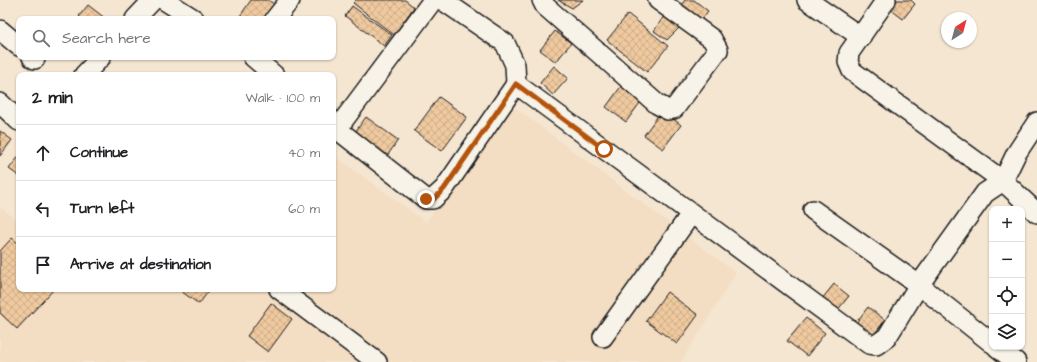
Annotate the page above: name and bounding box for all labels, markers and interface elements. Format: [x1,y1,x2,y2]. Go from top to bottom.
north arrow [941,12,977,48]
search box [16,16,336,60]
icon: search [30,27,52,49]
text: Search here [62,28,151,49]
text: 2 min [32,86,73,110]
text: Walk · 100 m [246,89,320,107]
route start [595,140,613,158]
icon: ahead [32,142,54,164]
text: Continue [70,142,128,163]
text: 40 m [288,144,320,162]
route end [417,190,435,208]
icon: left [32,198,54,220]
text: Turn left [70,198,134,219]
text: 60 m [288,200,320,218]
map controls [989,206,1025,350]
button: + [989,206,1025,242]
button: − [989,242,1025,278]
icon: arrive [32,254,54,276]
text: Arrive at destination [70,254,211,275]
button: locate [989,278,1025,314]
button: layers [989,314,1025,350]

